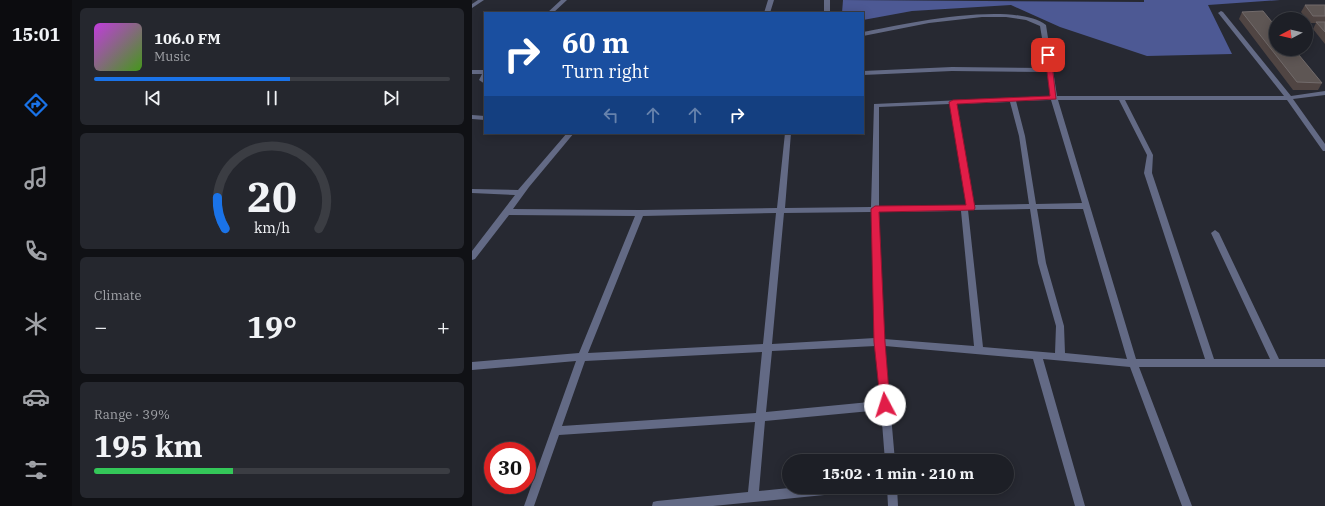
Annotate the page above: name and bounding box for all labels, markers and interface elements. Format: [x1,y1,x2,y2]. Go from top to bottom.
north arrow [1269,12,1313,56]
map controls [1269,12,1313,56]
text: 15:01 [12,23,60,46]
text: 60 m [562,24,629,61]
icon: right [496,28,548,80]
text: 106.0 FM [154,29,221,48]
pin [1031,38,1065,72]
icon: arrive [1037,44,1059,66]
text: Music [154,48,191,65]
text: Turn right [562,60,649,83]
icon: previous [142,87,164,109]
icon: pause [261,87,283,109]
icon: next [380,87,402,109]
icon: directions [22,91,50,119]
icon: left [600,104,622,126]
icon: ahead [642,104,664,126]
icon: ahead [684,104,706,126]
icon: right [726,104,748,126]
icon: music [22,164,50,192]
text: 20 [247,169,297,223]
text: km/h [254,217,290,236]
icon: phone [22,237,50,265]
text: Climate [94,287,141,304]
text: 19° [247,307,297,346]
icon: climate [22,310,50,338]
text: − [94,312,107,341]
text: + [437,312,450,341]
icon: car [22,383,50,411]
position arrow [864,384,906,426]
text: Range · 39% [94,406,170,423]
text: 195 km [94,426,203,465]
speed limit sign: 30 [484,442,536,494]
icon: filters [22,456,50,484]
text: 15:02 · 1 min · 210 m [822,464,974,483]

